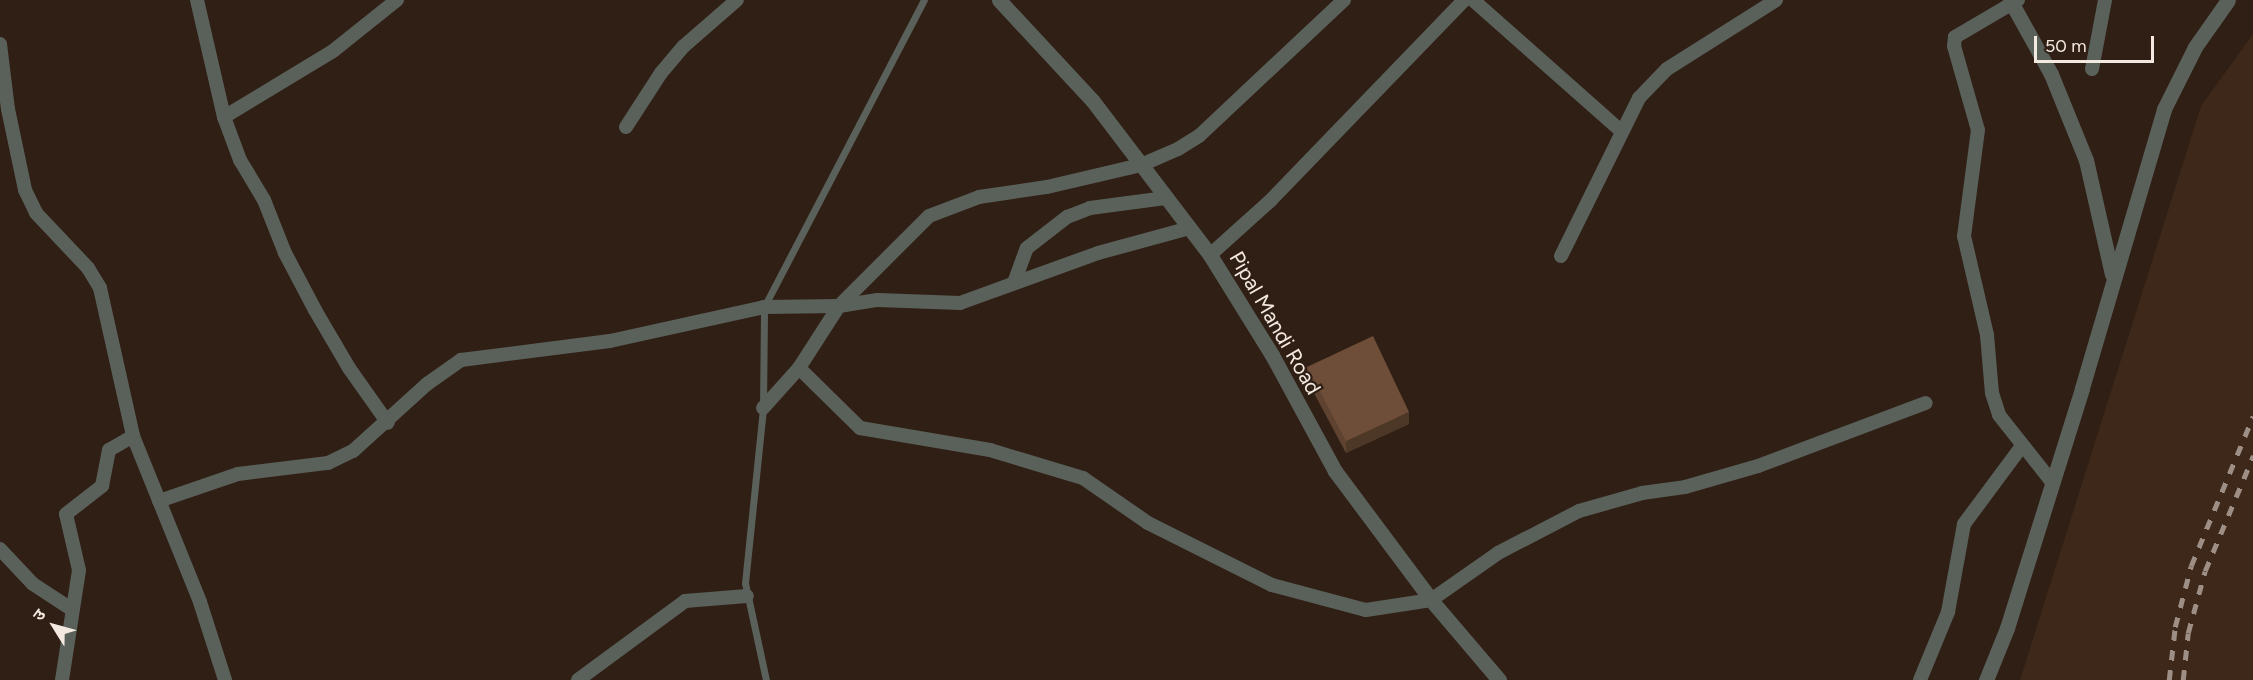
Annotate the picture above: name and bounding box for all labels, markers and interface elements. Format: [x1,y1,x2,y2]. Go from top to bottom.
scale bar [2037,24,2157,62]
text: 50 m [2045,35,2087,57]
street label: Pipal Mandi Road [1224,247,1326,399]
north arrow [24,596,84,656]
text: उ [29,605,50,624]

